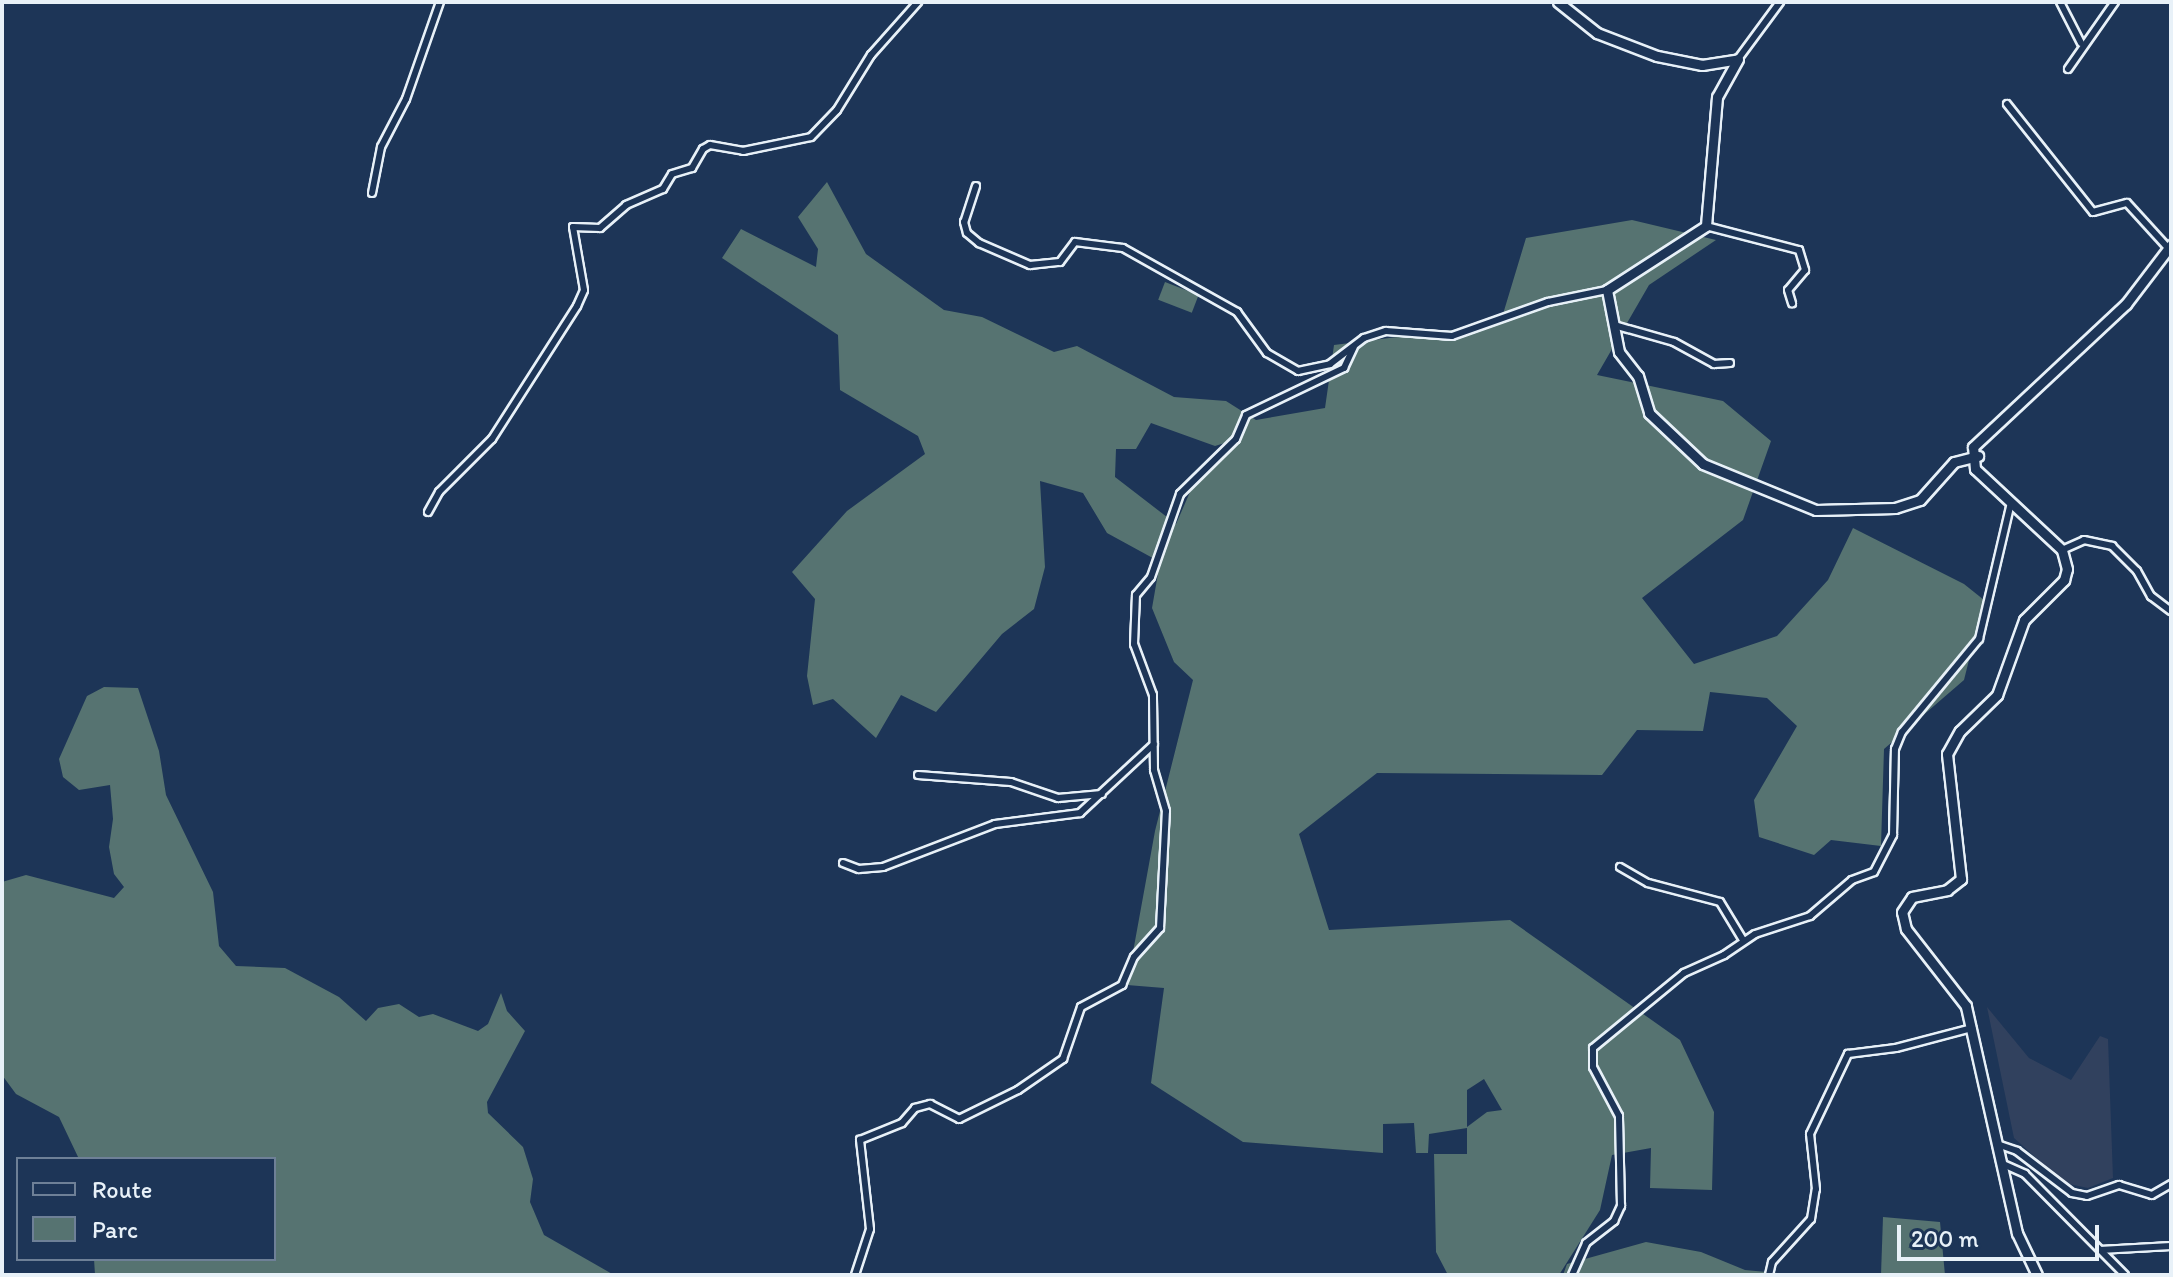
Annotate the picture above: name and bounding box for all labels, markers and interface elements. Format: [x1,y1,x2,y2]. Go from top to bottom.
legend [16,1157,276,1261]
text: Route [92,1175,152,1204]
scale bar [1901,1209,2103,1259]
text: Parc [92,1215,138,1244]
text: 200 m [1911,1224,1979,1253]

